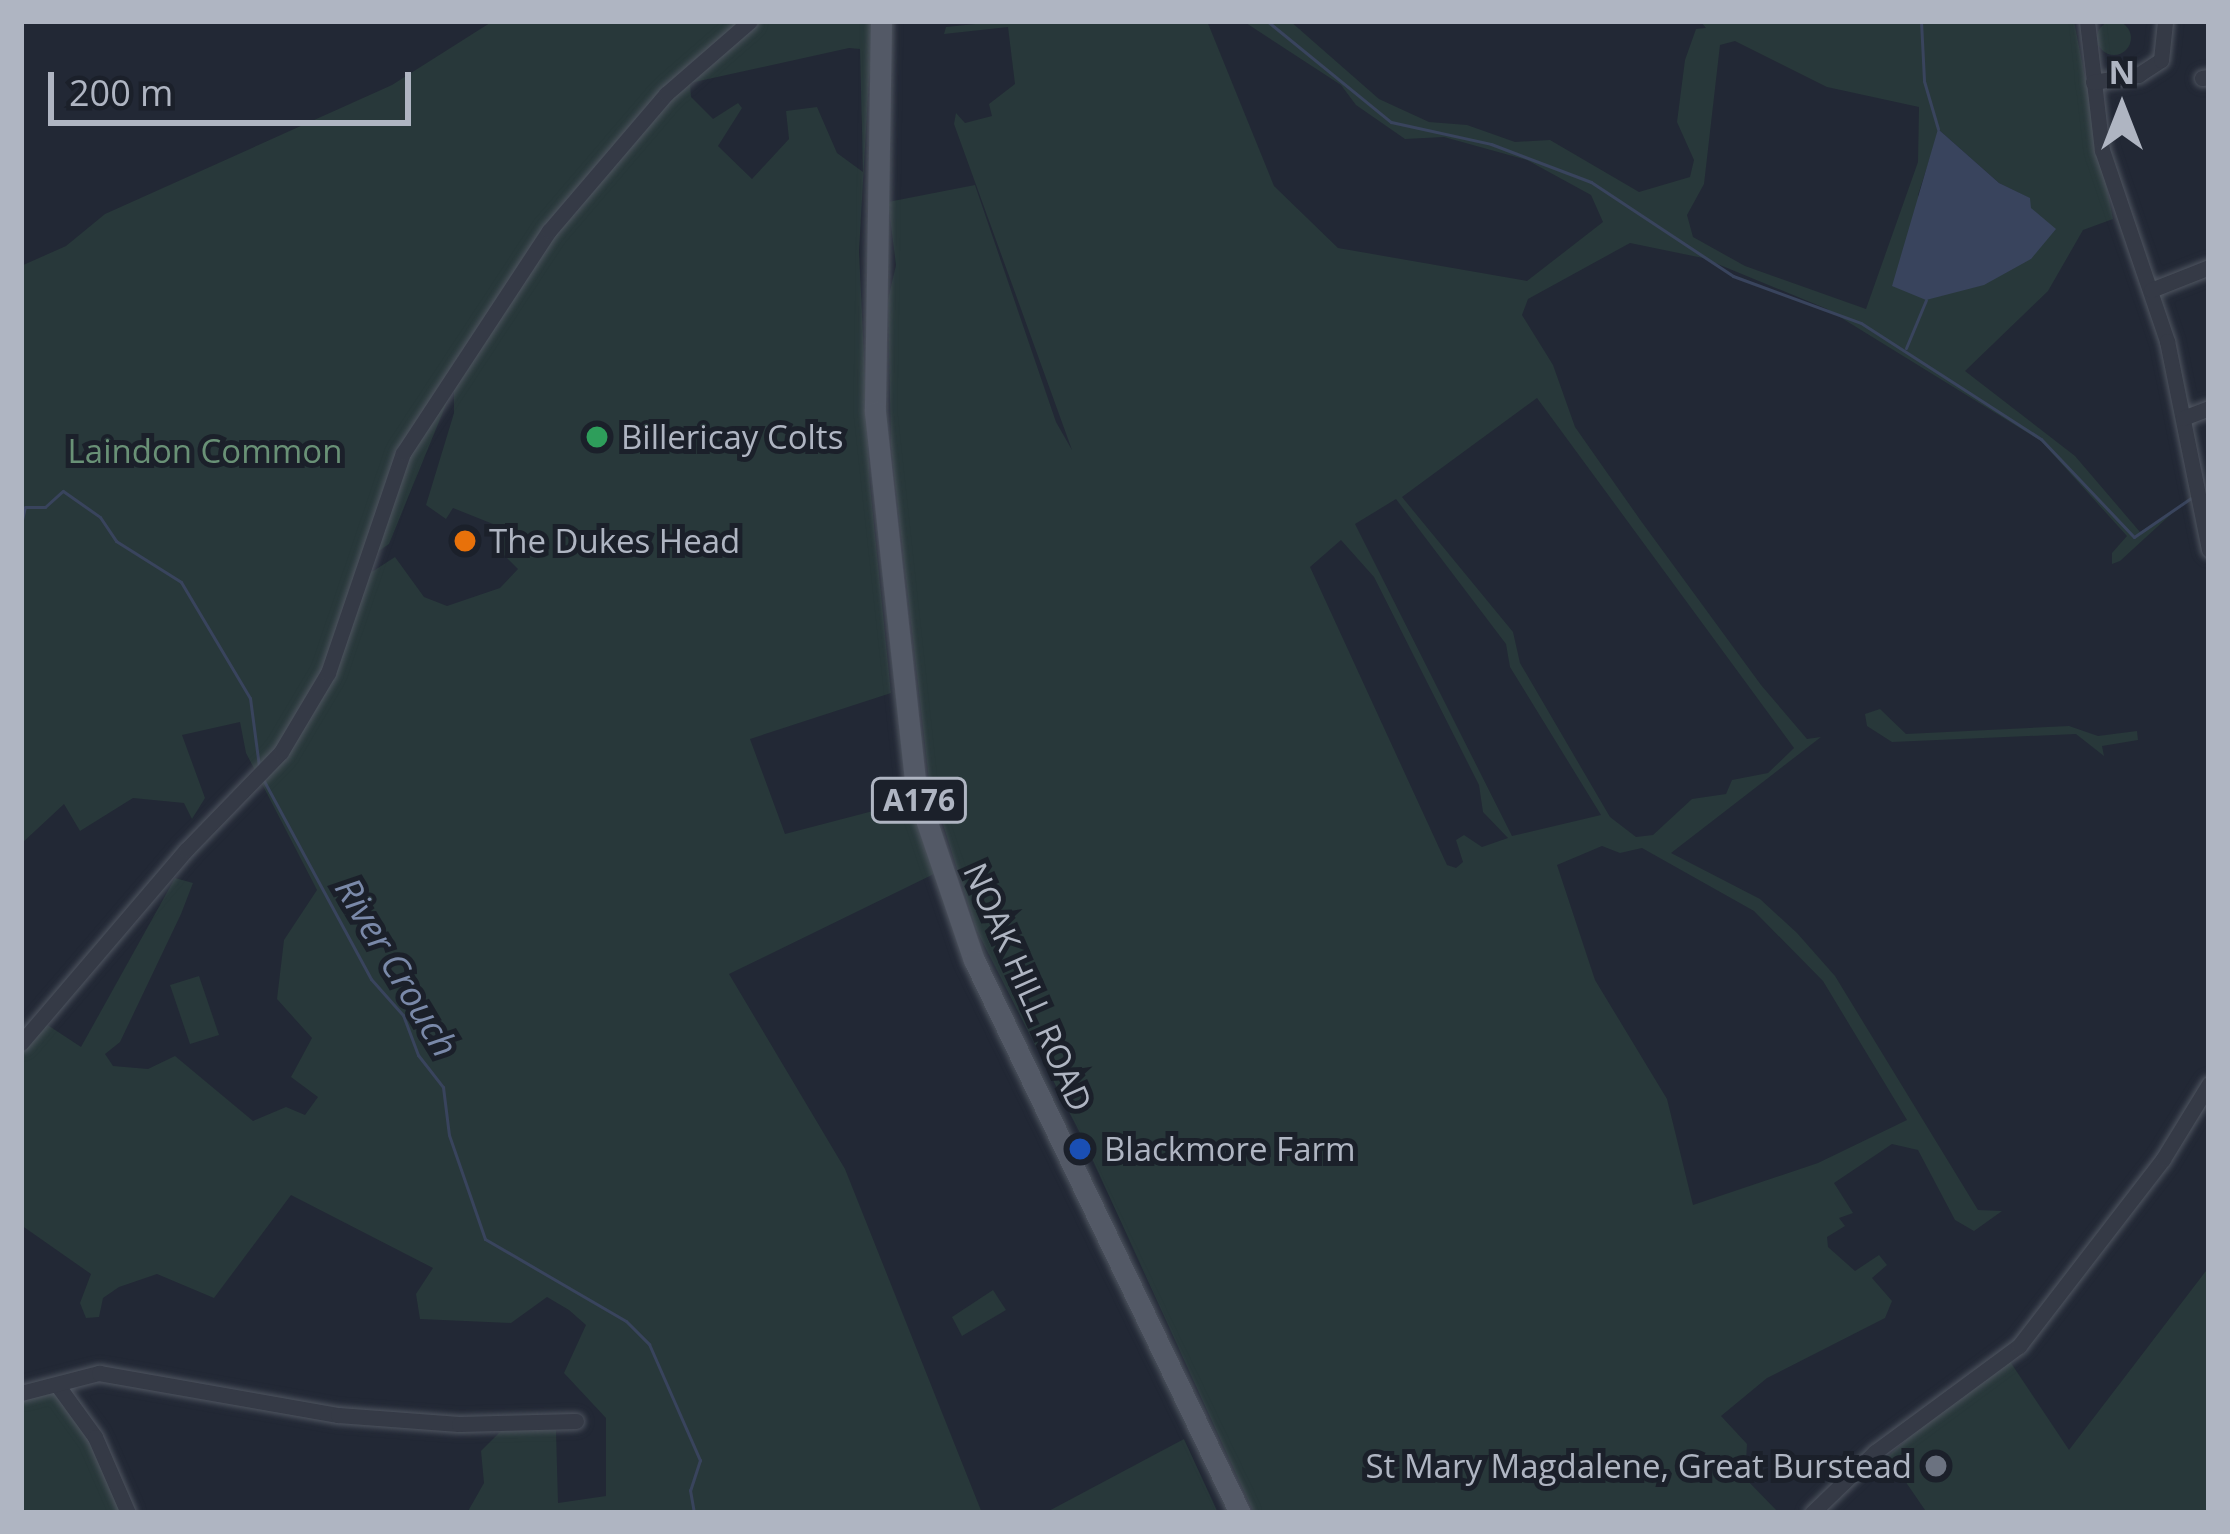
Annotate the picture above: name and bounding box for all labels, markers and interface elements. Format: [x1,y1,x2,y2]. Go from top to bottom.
scale bar [54,48,417,122]
north arrow [2062,48,2182,168]
text: N [2109,49,2135,94]
text: 200 m [69,68,173,117]
place label: Billericay Colts [621,417,843,457]
marker: Billericay Colts [584,424,610,450]
park label: Laindon Common [68,431,342,471]
place label: The Dukes Head [489,521,740,561]
marker: The Dukes Head [452,528,478,554]
road number: A176 [868,776,970,824]
street label: NOAK HILL ROAD [955,857,1101,1117]
water label: River Crouch [327,870,467,1064]
place label: Blackmore Farm [1104,1129,1356,1169]
marker: Blackmore Farm [1067,1136,1093,1162]
place label: St Mary Magdalene, Great Burstead [1365,1446,1912,1486]
marker: St Mary Magdalene, Great Burstead [1923,1453,1949,1479]

